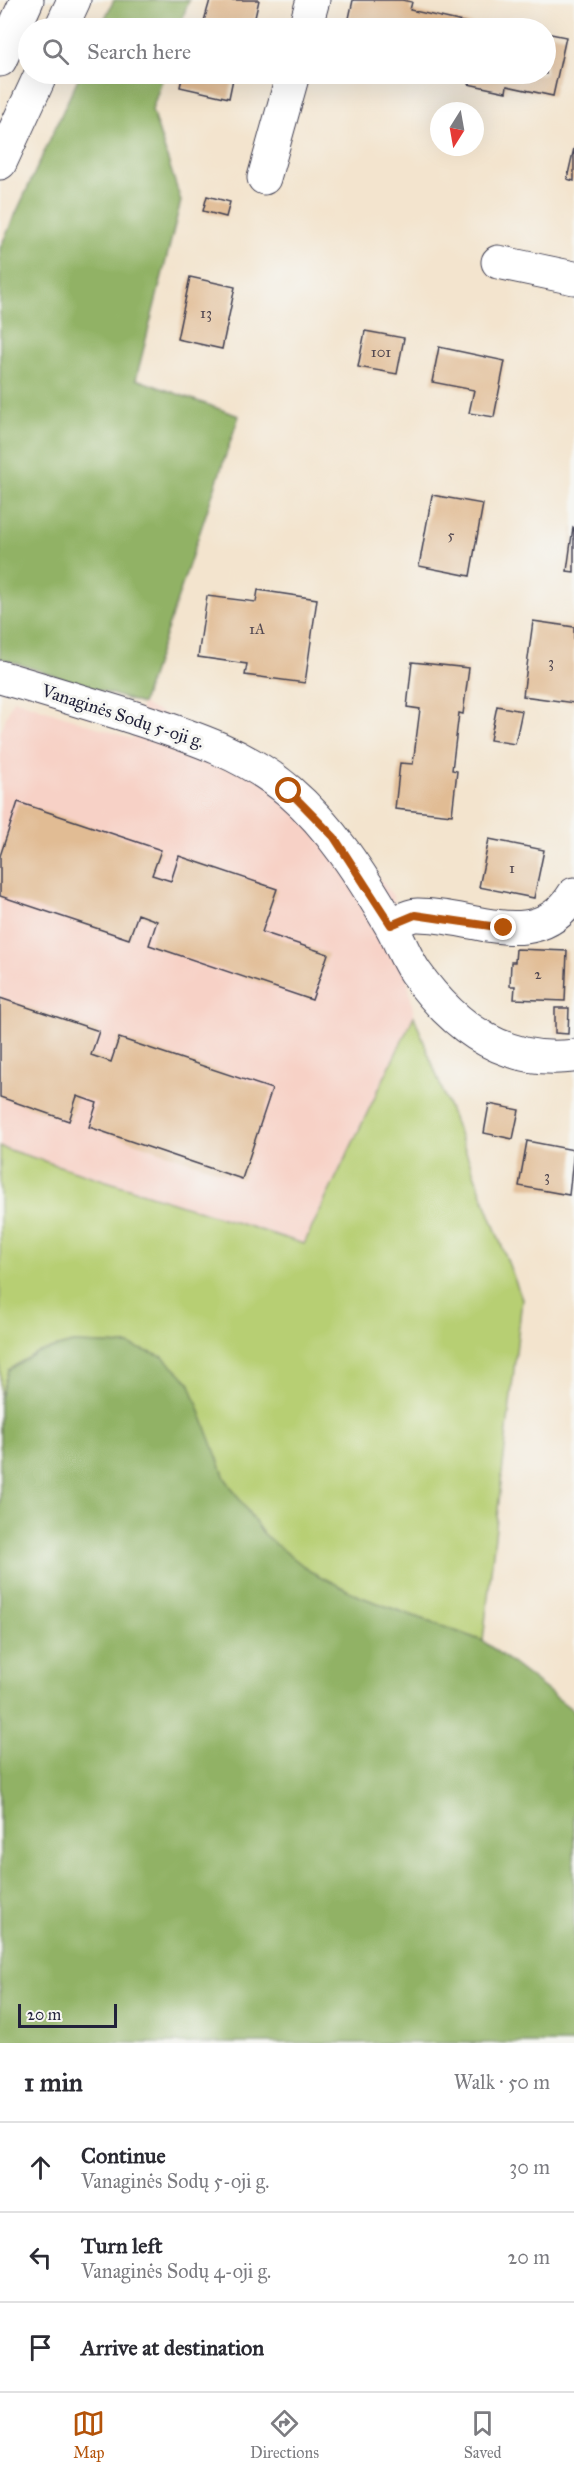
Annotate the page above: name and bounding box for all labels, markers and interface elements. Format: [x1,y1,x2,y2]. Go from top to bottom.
search box [18,18,556,84]
icon: search [39,35,72,68]
text: Search here [87,38,191,65]
north arrow [430,102,484,156]
house number: 13 [200,304,212,322]
house number: 101 [371,343,391,361]
house number: 5 [448,526,455,544]
house number: 1A [249,620,265,638]
house number: 3 [548,653,554,671]
street label: Vanaginės Sodų 5-oji g. [38,679,207,754]
route start [275,777,301,803]
house number: 1 [509,859,515,877]
route end [490,914,516,940]
house number: 2 [534,965,542,983]
house number: 3 [544,1167,550,1185]
scale bar [18,2001,117,2028]
text: 20 m [27,2005,61,2024]
text: 1 min [24,2066,83,2098]
text: Walk · 50 m [454,2070,550,2094]
text: Continue [81,2142,166,2169]
icon: ahead [24,2151,57,2184]
text: 30 m [509,2155,550,2179]
text: Vanaginės Sodų 5-oji g. [81,2169,269,2193]
text: Turn left [81,2232,163,2259]
icon: left [24,2241,57,2274]
text: 20 m [507,2245,550,2269]
text: Vanaginės Sodų 4-oji g. [81,2259,271,2283]
icon: arrive [24,2331,57,2364]
text: Arrive at destination [81,2334,264,2361]
tab: Map [72,2407,105,2462]
tab: Directions [250,2407,319,2462]
tab: Saved [464,2407,502,2462]

